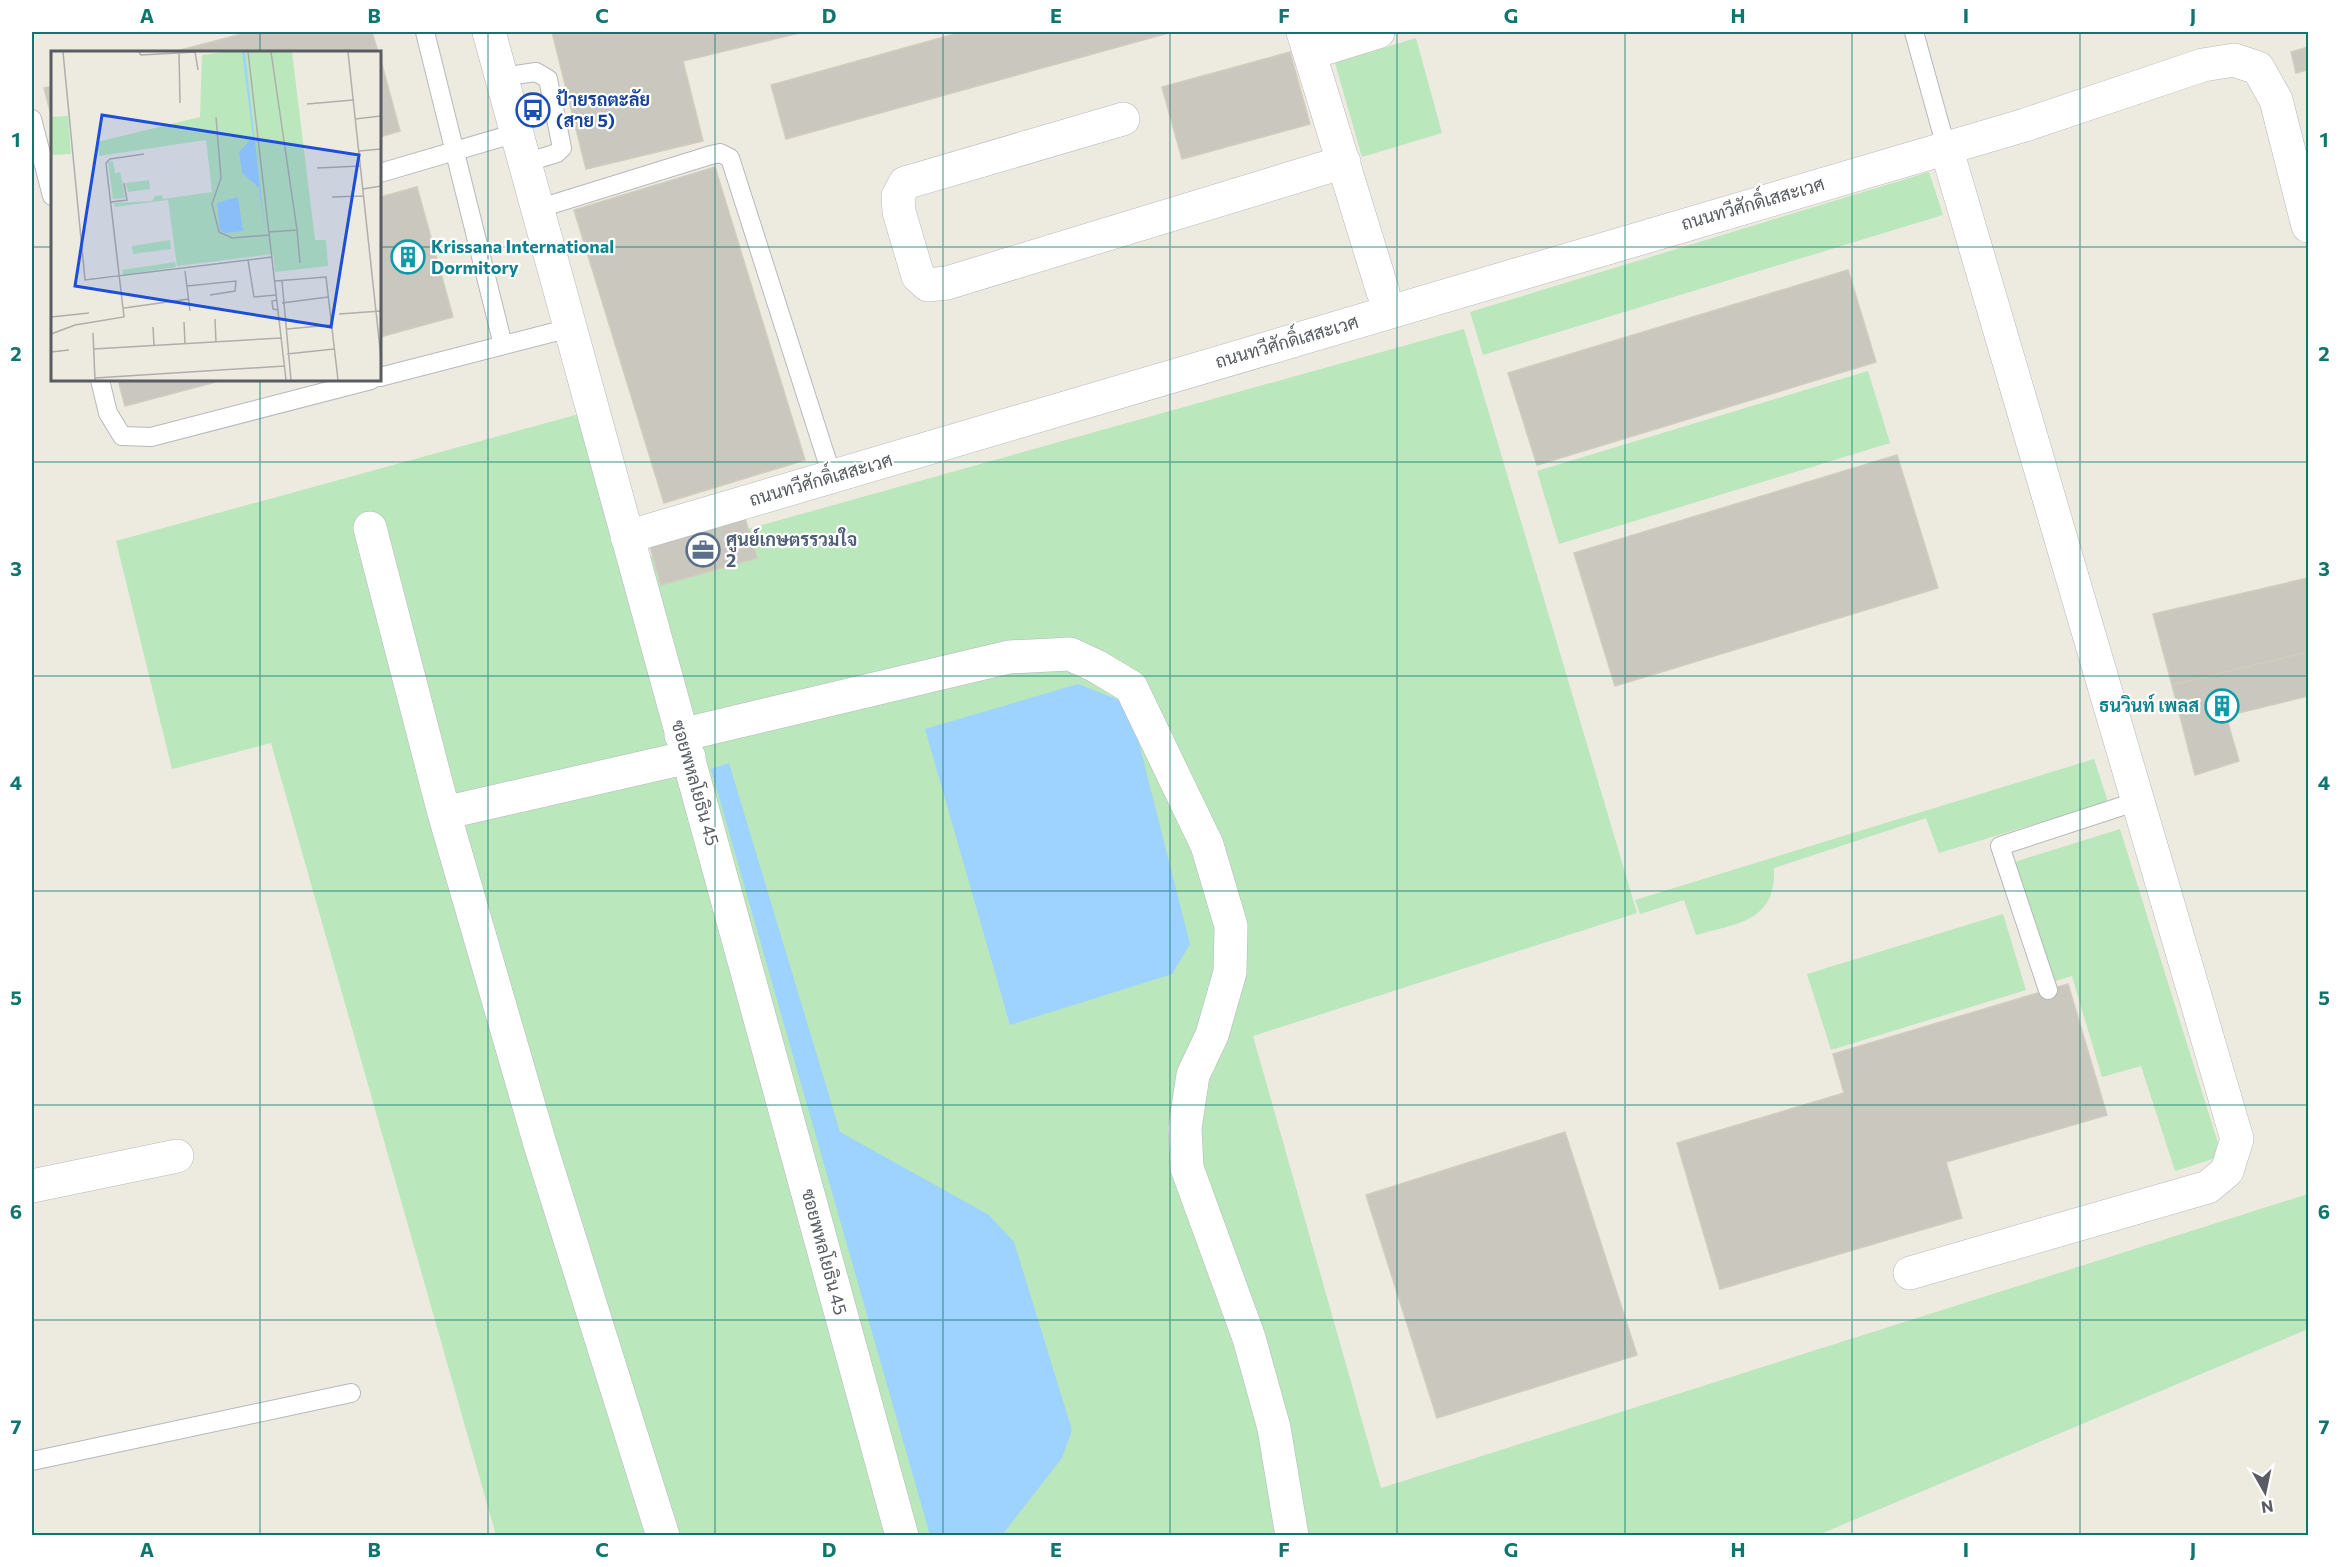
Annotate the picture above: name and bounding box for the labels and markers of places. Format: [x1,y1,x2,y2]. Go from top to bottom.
place label: ป้ายรถตะลัย (สาย 5) [556,88,650,131]
bus stop icon: ป้ายรถตะลัย (สาย 5) [515,92,551,128]
place label: Krissana International Dormitory [431,235,614,278]
building icon: Krissana International Dormitory [390,239,426,275]
place label: ศูนย์เกษตรรวมใจ 2 [726,527,857,571]
office icon: ศูนย์เกษตรรวมใจ 2 [685,532,721,568]
building icon: ธนวินท์ เพลส [2204,688,2240,724]
place label: ธนวินท์ เพลส [2099,693,2199,716]

